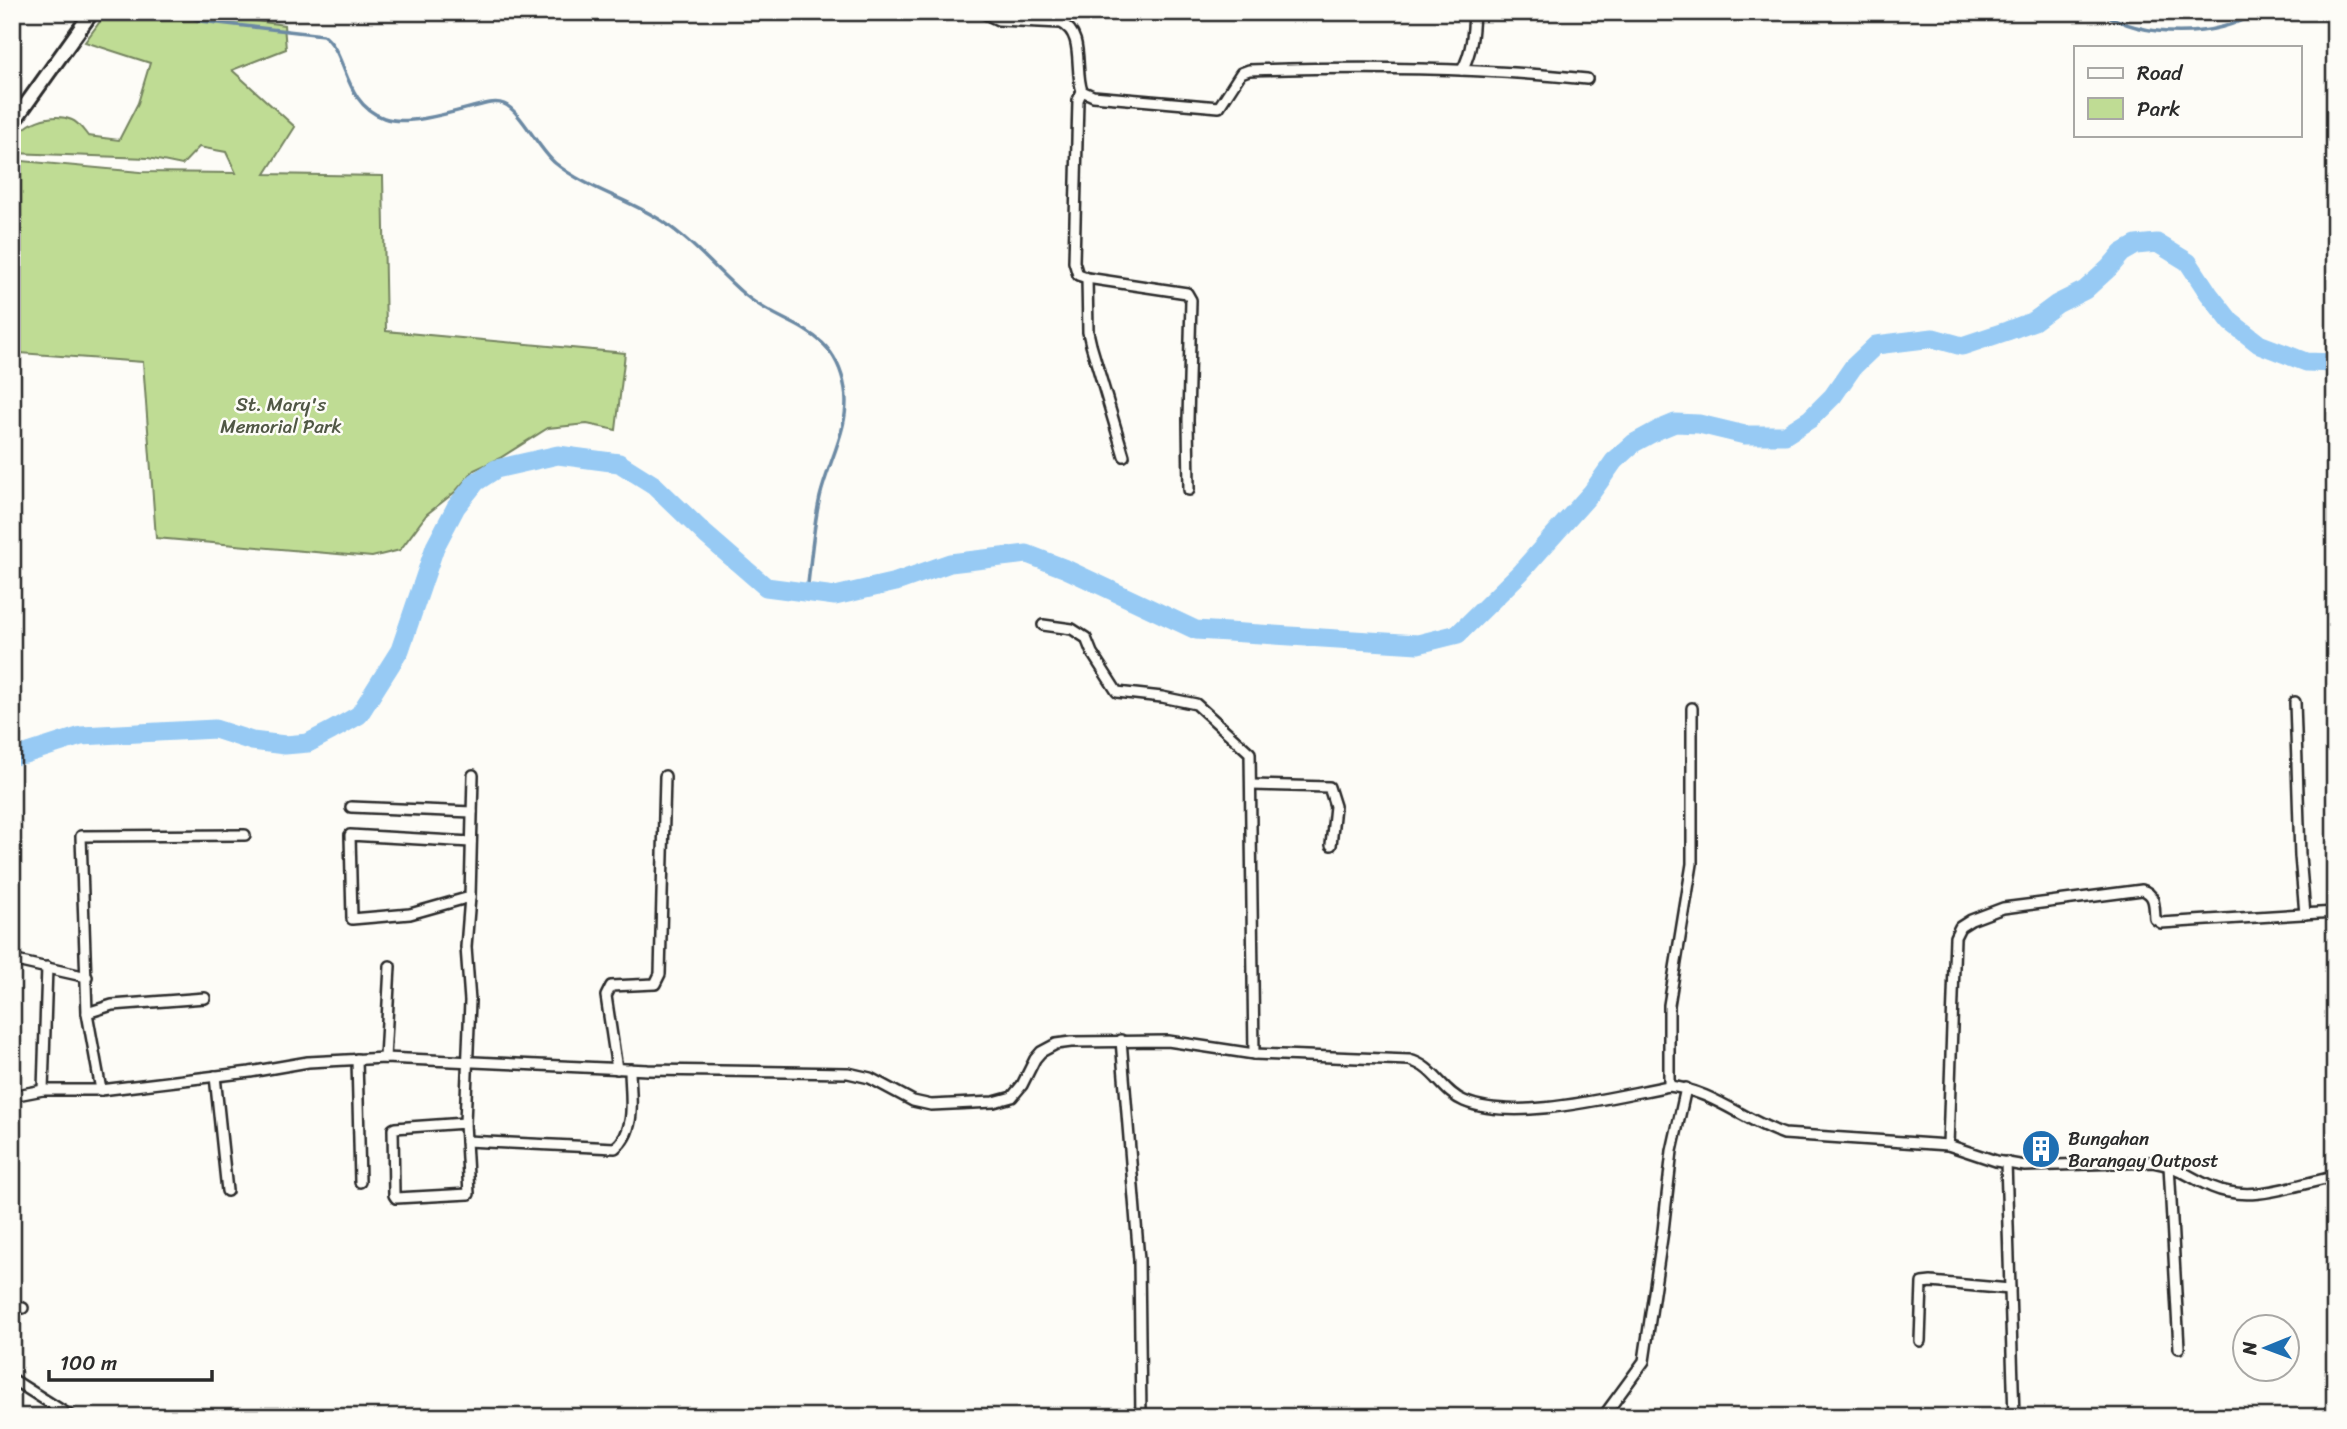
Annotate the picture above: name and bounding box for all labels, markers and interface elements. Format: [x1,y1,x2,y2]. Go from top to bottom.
legend [2074,46,2302,136]
text: Road [2137,54,2184,92]
text: Park [2137,90,2180,128]
park label: St. Mary's Memorial Park [220,388,342,443]
place label: Bungahan Barangay Outpost [2068,1122,2219,1177]
building icon: Bungahan Barangay Outpost [2020,1128,2062,1170]
north arrow [2232,1314,2302,1384]
scale bar [49,1338,212,1382]
text: N [2233,1341,2266,1356]
text: 100 m [60,1344,117,1382]

